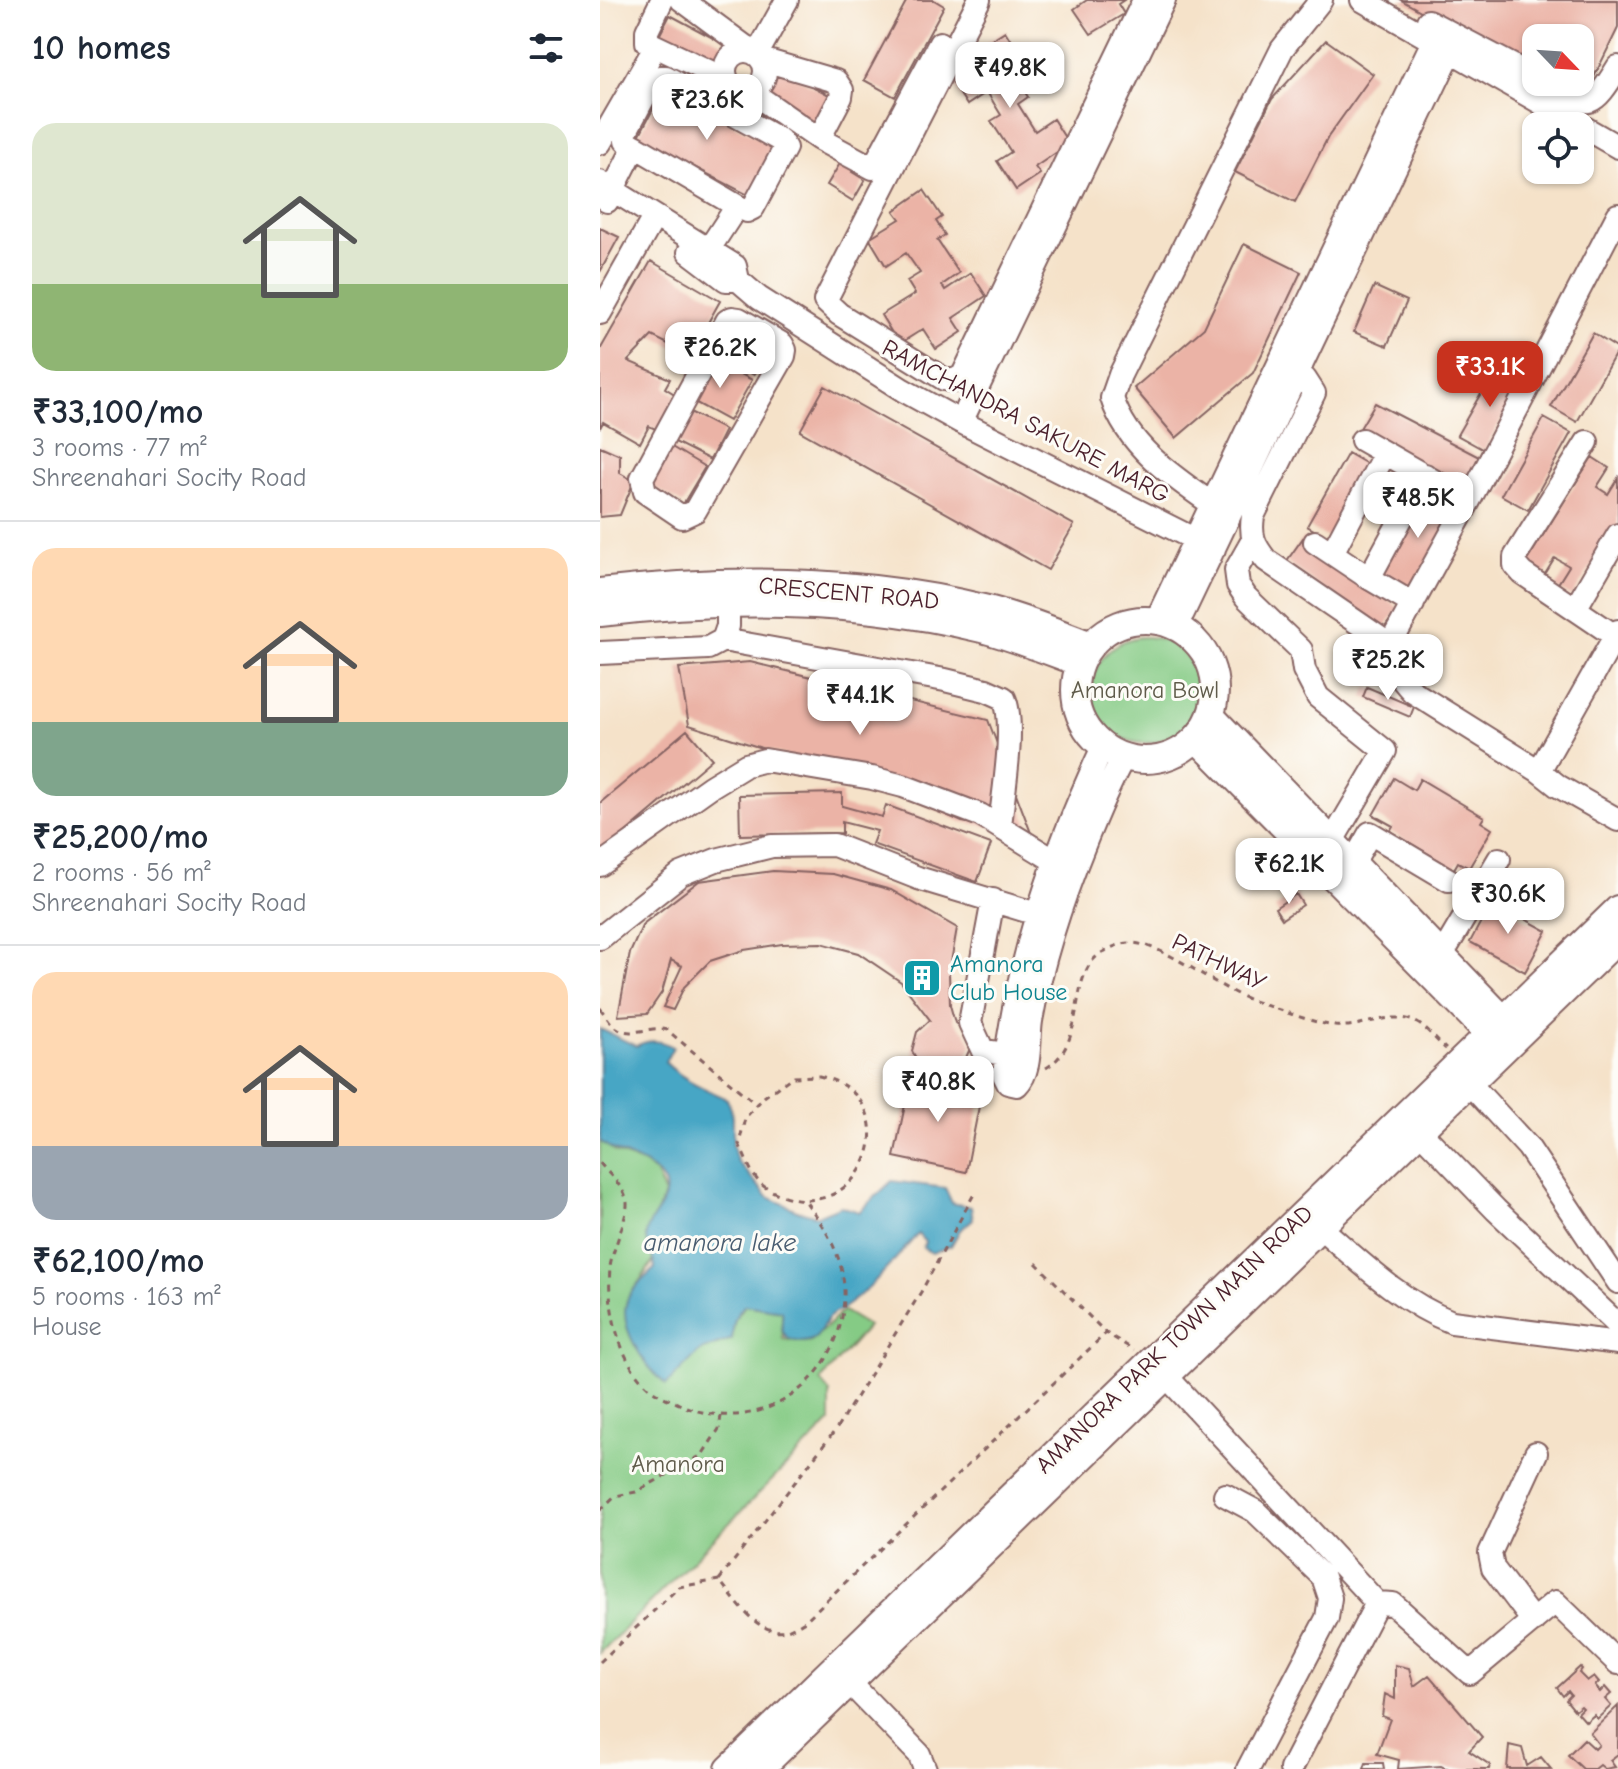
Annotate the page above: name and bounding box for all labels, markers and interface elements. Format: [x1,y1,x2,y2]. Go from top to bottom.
north arrow [1522,24,1594,96]
map controls [1522,24,1594,184]
icon: filters [524,26,568,70]
text: 10 homes [32,28,171,68]
pin: ₹49.8K [945,42,1075,110]
text: ₹49.8K [973,53,1047,83]
pin: ₹23.6K [642,74,772,142]
text: ₹23.6K [670,85,744,115]
button: locate [1522,112,1594,184]
icon: home [228,175,372,319]
pin: ₹26.2K [655,322,785,390]
text: ₹26.2K [683,333,757,363]
street label: RAMCHANDRA SAKURE MARG [878,333,1174,509]
pin: ₹33.1K [1425,341,1555,409]
text: ₹33.1K [1455,352,1525,382]
text: ₹33,100/mo [32,392,203,432]
text: 3 rooms · 77 m² [32,433,207,463]
text: Shreenahari Socity Road [32,463,307,493]
pin: ₹48.5K [1353,472,1483,540]
text: ₹48.5K [1381,483,1455,513]
street label: CRESCENT ROAD [758,571,940,615]
icon: home [228,600,372,744]
pin: ₹25.2K [1323,634,1453,702]
text: ₹25.2K [1351,645,1425,675]
pin: ₹44.1K [795,669,925,737]
park label: Amanora Bowl [1071,676,1219,704]
text: ₹44.1K [826,680,894,710]
text: ₹25,200/mo [32,817,208,857]
pin: ₹62.1K [1224,838,1354,906]
text: ₹62.1K [1254,849,1324,879]
text: 2 rooms · 56 m² [32,858,211,888]
pin: ₹30.6K [1443,868,1573,936]
text: ₹30.6K [1470,879,1546,909]
text: Shreenahari Socity Road [32,888,307,918]
street label: PATHWAY [1168,927,1271,997]
place label: Amanora Club House [950,950,1067,1006]
building icon: Amanora Club House [901,957,943,999]
icon: home [228,1024,372,1168]
pin: ₹40.8K [873,1056,1003,1124]
text: ₹40.8K [901,1067,975,1097]
street label: AMANORA PARK TOWN MAIN ROAD [1030,1199,1318,1479]
water label: amanora lake [644,1228,796,1258]
text: ₹62,100/mo [32,1241,204,1281]
text: 5 rooms · 163 m² [32,1282,221,1312]
text: House [32,1312,102,1342]
park label: Amanora [631,1450,725,1478]

